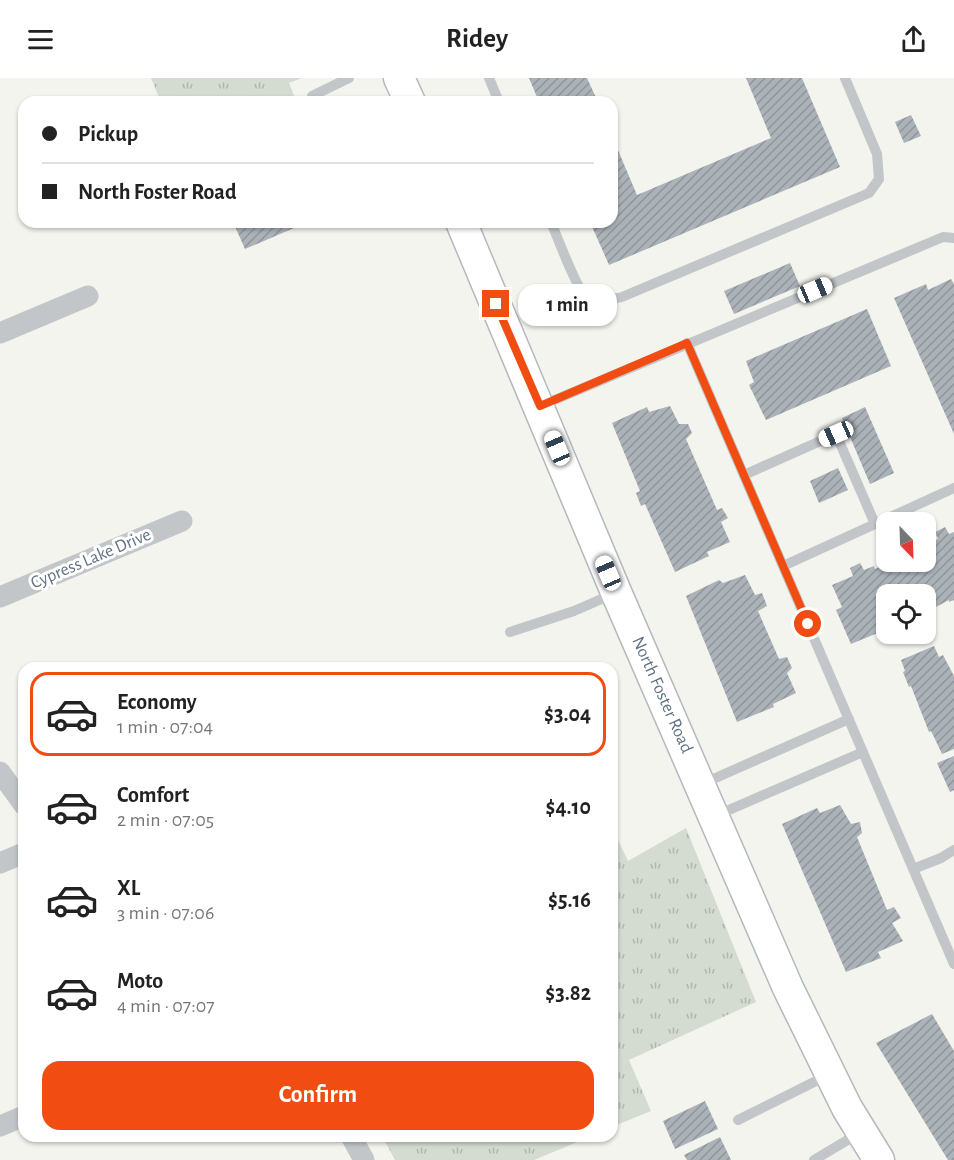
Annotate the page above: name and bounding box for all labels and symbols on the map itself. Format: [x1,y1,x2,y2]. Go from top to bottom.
car [795,275,835,305]
callout: 1 min [517,283,616,325]
route end [482,290,509,317]
car [816,418,856,450]
car [542,428,572,468]
north arrow [876,512,936,572]
street label: Cypress Lake Drive [28,526,154,592]
car [593,553,623,593]
route start [794,610,821,637]
street label: North Foster Road [628,634,696,756]

